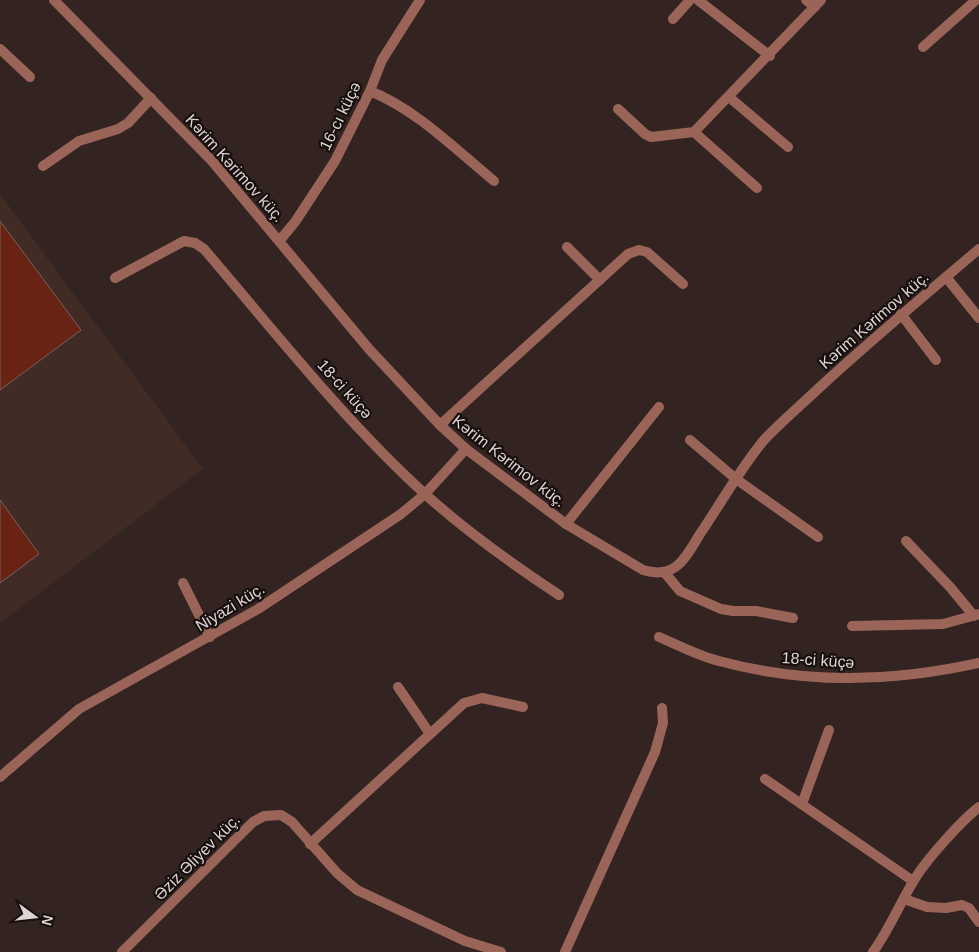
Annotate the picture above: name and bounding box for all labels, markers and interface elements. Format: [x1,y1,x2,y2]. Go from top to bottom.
street label: 16-cı küçə [316,79,364,153]
street label: Kərim Kərimov küç. [182,111,288,225]
street label: Kərim Kərimov küç. [816,268,932,372]
street label: 18-ci küçə [314,356,376,422]
street label: Kərim Kərimov küç. [449,412,569,510]
street label: Niyazi küç. [192,580,268,634]
street label: 18-ci küçə [781,649,855,671]
street label: Əziz Əliyev küç. [151,811,243,903]
north arrow [10,892,60,942]
text: N [39,913,57,927]

